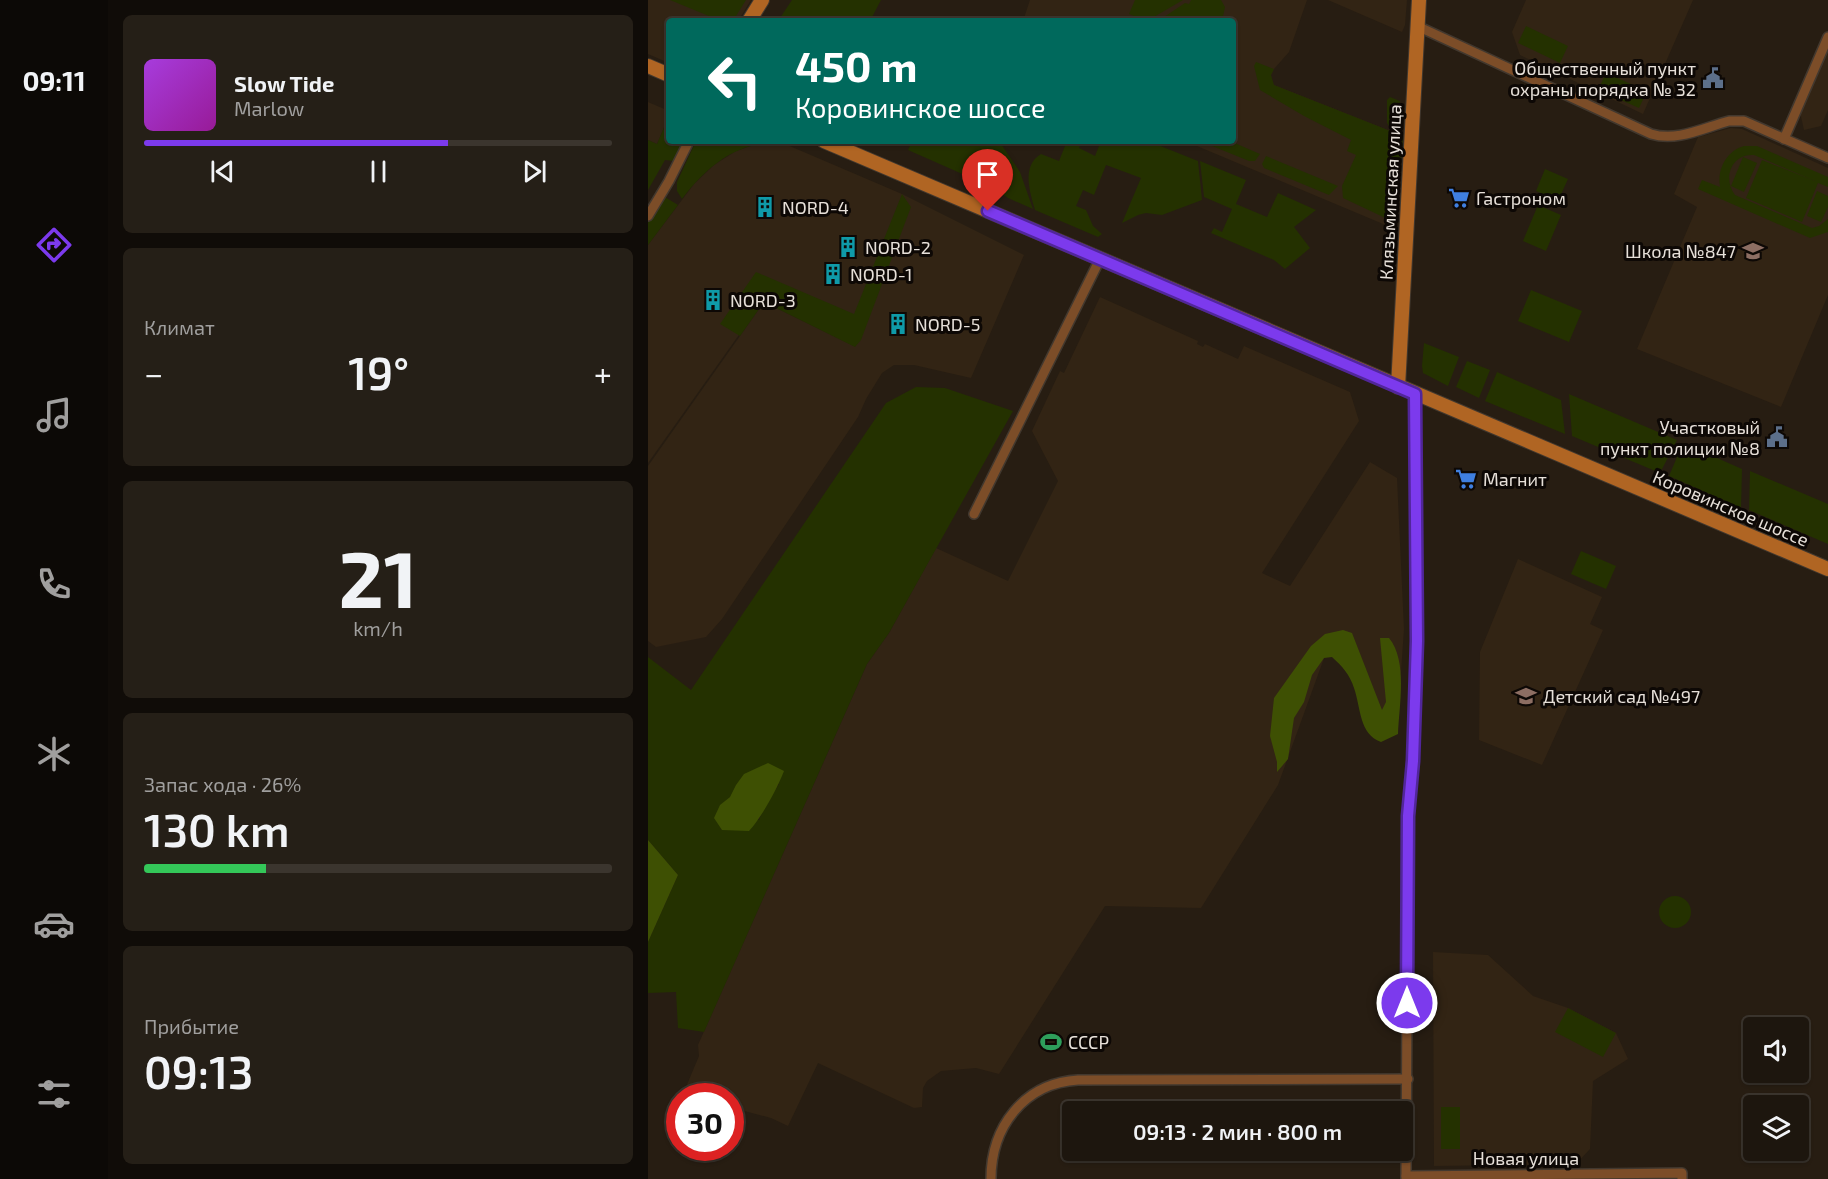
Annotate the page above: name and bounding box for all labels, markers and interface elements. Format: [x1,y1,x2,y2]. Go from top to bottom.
text: 450 m [795,40,918,90]
icon: left [696,42,774,120]
place label: Общественный пункт охраны порядка № 32 [1510,57,1696,100]
text: 09:11 [22,64,86,96]
public building icon: Общественный пункт охраны порядка № 32 [1701,66,1725,90]
text: Slow Tide [234,70,334,96]
text: Коровинское шоссе [795,91,1046,123]
text: Marlow [234,96,304,120]
street label: Клязьминская улица [1374,104,1406,280]
pin [962,149,1013,211]
icon: previous [206,155,239,188]
icon: pause [362,155,395,188]
icon: next [518,155,551,188]
icon: arrive [971,158,1004,191]
supermarket icon: Гастроном [1447,186,1471,210]
place label: Гастроном [1476,187,1566,209]
building icon: NORD-4 [753,195,777,219]
place label: NORD-4 [782,196,849,218]
icon: directions [33,224,75,266]
building icon: NORD-2 [836,235,860,259]
place label: NORD-2 [865,236,931,258]
school or university icon: Школа №847 [1741,239,1765,263]
place label: Школа №847 [1625,240,1736,262]
building icon: NORD-1 [821,262,845,286]
place label: NORD-1 [850,263,912,285]
building icon: NORD-3 [701,288,725,312]
place label: NORD-3 [730,289,796,311]
building icon: NORD-5 [886,312,910,336]
place label: NORD-5 [915,313,981,335]
text: Климат [144,315,215,339]
text: 19° [348,345,409,399]
text: − [144,353,163,393]
text: + [594,353,612,393]
icon: music [33,394,75,436]
place label: Участковый пункт полиции №8 [1600,416,1760,459]
public building icon: Участковый пункт полиции №8 [1765,425,1789,449]
street label: Коровинское шоссе [1650,465,1812,551]
supermarket icon: Магнит [1454,467,1478,491]
place label: Магнит [1483,468,1547,490]
text: 21 [338,530,418,624]
icon: phone [33,563,75,605]
text: km/h [353,616,403,640]
school or university icon: Детский сад №497 [1514,684,1538,708]
place label: Детский сад №497 [1543,685,1700,707]
icon: climate [33,733,75,775]
text: Запас хода · 26% [144,772,301,796]
text: 130 km [144,802,290,856]
icon: car [33,903,75,945]
position arrow [1375,971,1439,1035]
text: Прибытие [144,1014,239,1038]
map controls [1743,1017,1809,1161]
button: sound [1743,1017,1809,1083]
sports icon: СССР [1039,1030,1063,1054]
place label: СССР [1068,1031,1109,1053]
text: 09:13 [144,1044,253,1098]
icon: filters [33,1073,75,1115]
speed limit sign: 30 [666,1083,744,1161]
button: layers [1743,1095,1809,1161]
text: 09:13 · 2 мин · 800 m [1133,1118,1342,1144]
street label: Новая улица [1473,1147,1579,1169]

